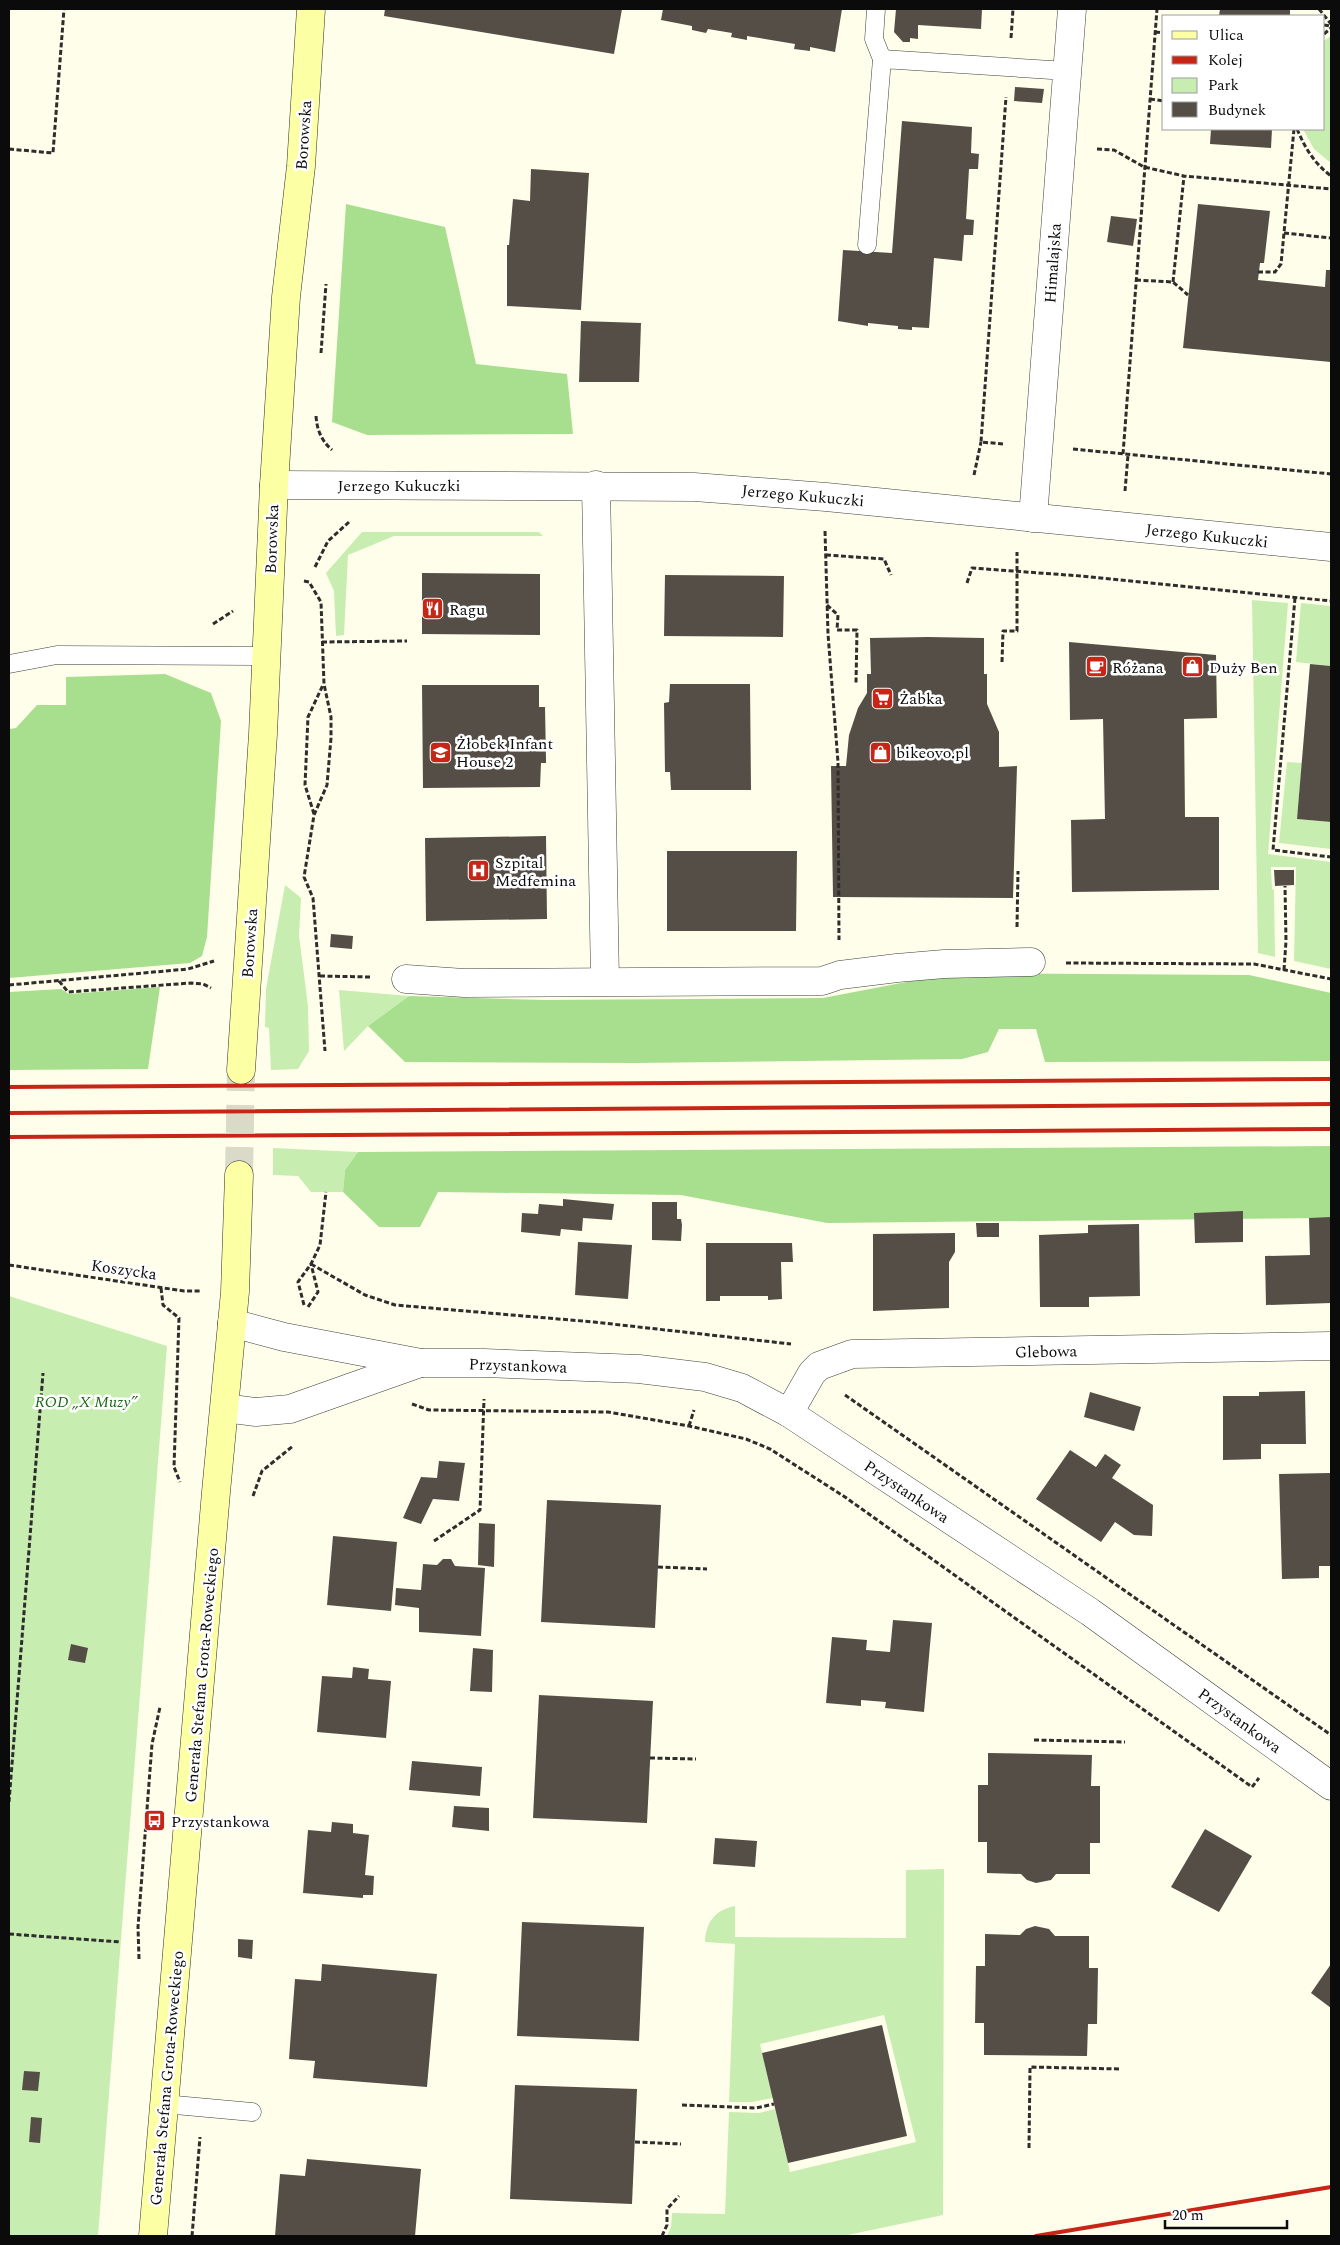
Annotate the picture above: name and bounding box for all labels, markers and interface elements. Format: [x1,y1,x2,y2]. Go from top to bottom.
legend [1162,15,1325,130]
text: Ulica [1208,24,1244,47]
text: Kolej [1208,49,1243,72]
text: Park [1208,74,1239,97]
street label: Borowska [290,99,318,171]
text: Budynek [1208,99,1266,122]
street label: Himalajska [1038,222,1068,304]
street label: Jerzego Kukuczki [337,474,461,498]
street label: Jerzego Kukuczki [741,479,865,513]
street label: Borowska [259,504,285,574]
street label: Jerzego Kukuczki [1144,518,1269,554]
restaurant icon: Ragu [421,597,445,621]
place label: Ragu [449,598,485,622]
cafe icon: Różana [1084,655,1108,679]
shop icon: Duży Ben [1181,655,1205,679]
place label: Różana [1112,656,1164,680]
place label: Duży Ben [1209,656,1278,680]
supermarket icon: Żabka [871,686,895,710]
place label: Żabka [899,687,943,711]
place label: Żłobek Infant House 2 [456,732,553,774]
school or university icon: Żłobek Infant House 2 [428,740,452,764]
shop icon: bikeovo.pl [868,740,892,764]
place label: bikeovo.pl [896,741,969,765]
place label: Szpital Medfemina [495,851,576,893]
hospital icon: Szpital Medfemina [467,859,491,883]
street label: Borowska [236,907,264,979]
street label: Koszycka [89,1254,158,1286]
street label: Glebowa [1015,1339,1078,1365]
street label: Przystankowa [468,1352,568,1380]
park label: ROD „X Muzy” [35,1390,138,1414]
street label: Przystankowa [859,1454,954,1529]
street label: Generała Stefana Grota-Roweckiego [179,1547,225,1804]
street label: Przystankowa [1193,1682,1286,1760]
bus stop icon: Przystankowa [143,1809,167,1833]
place label: Przystankowa [171,1810,270,1834]
street label: Generała Stefana Grota-Roweckiego [144,1950,190,2207]
scale bar [1165,2198,1288,2230]
text: 20 m [1172,2204,1204,2227]

